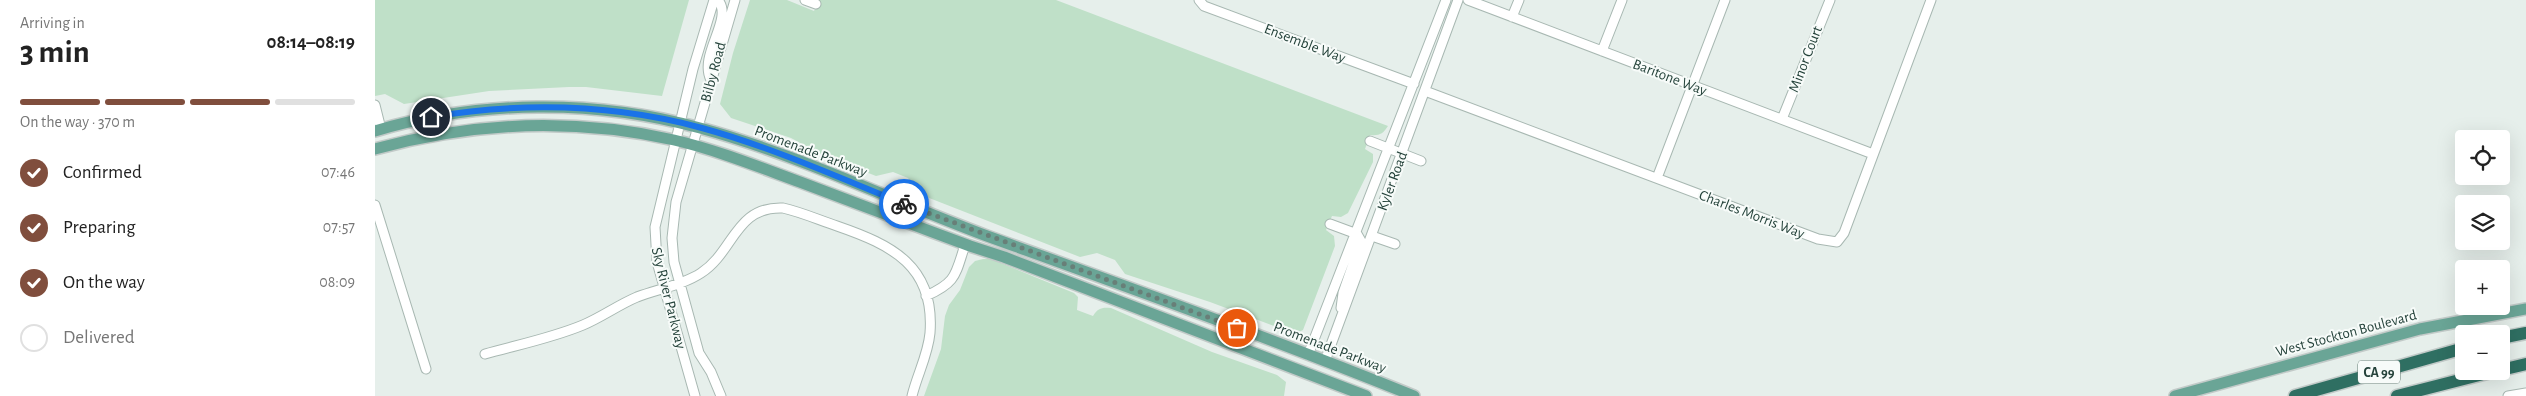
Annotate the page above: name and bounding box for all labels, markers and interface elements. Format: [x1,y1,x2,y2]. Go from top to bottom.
text: Arriving in [20,15,85,31]
street label: Ensemble Way [1262,21,1348,66]
street label: Minor Court [1786,24,1825,94]
text: 08:14–08:19 [267,33,355,52]
text: 3 min [20,36,90,68]
street label: Bilby Road [698,40,729,104]
street label: Baritone Way [1631,56,1709,99]
pin [410,96,452,138]
icon: home [417,103,445,131]
text: On the way · 370 m [20,114,135,130]
street label: Promenade Parkway [752,123,870,180]
map controls [2455,130,2510,380]
button: locate [2455,130,2510,185]
street label: Kyler Road [1375,149,1410,213]
icon: check [20,159,48,187]
text: Confirmed [63,163,142,182]
text: 07:46 [321,164,355,180]
courier [879,179,929,229]
street label: Charles Morris Way [1697,187,1807,242]
icon: bike [890,190,918,218]
button: layers [2455,195,2510,250]
icon: check [20,214,48,242]
text: Preparing [63,218,136,237]
text: 07:57 [323,219,355,235]
street label: Sky River Parkway [649,246,688,351]
button: + [2455,260,2510,315]
icon: check [20,269,48,297]
text: On the way [63,273,145,292]
text: 08:09 [319,274,355,290]
pin [1216,307,1258,349]
street label: West Stockton Boulevard [2274,307,2418,360]
icon: bag [1223,314,1251,342]
street label: Promenade Parkway [1271,319,1389,376]
button: − [2455,325,2510,380]
text: Delivered [63,328,135,347]
road number: CA 99 [2358,361,2400,384]

